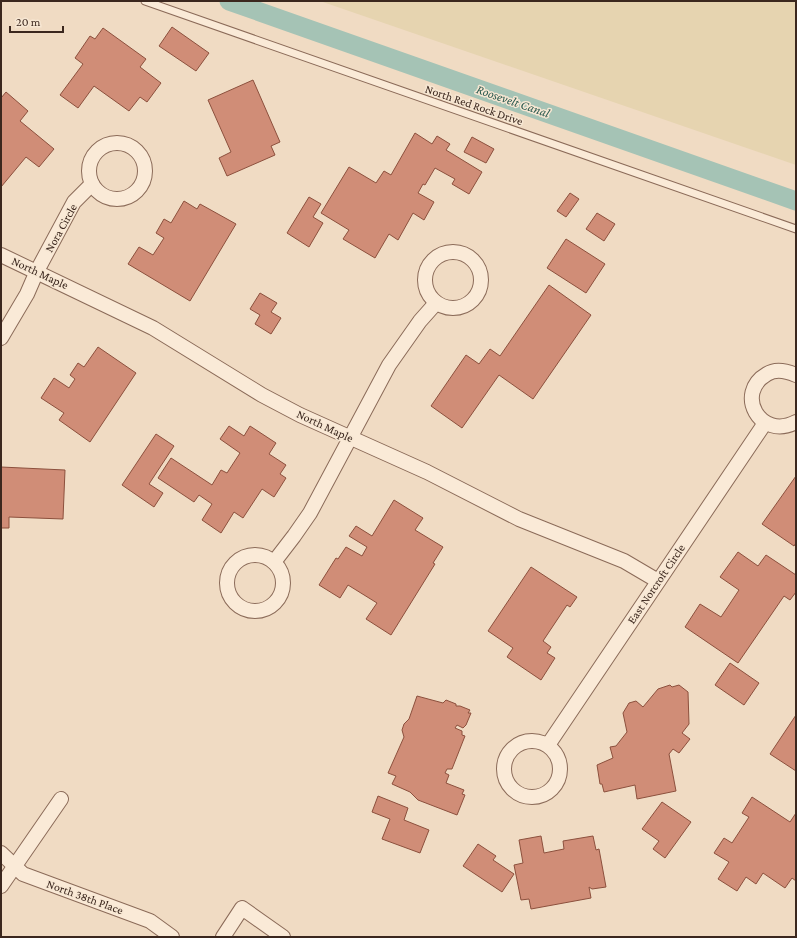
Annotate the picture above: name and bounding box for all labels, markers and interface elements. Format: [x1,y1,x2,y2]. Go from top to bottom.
scale bar [10,8,63,34]
text: 20 m [16,15,41,29]
water label: Roosevelt Canal [474,81,552,121]
street label: North Red Rock Drive [423,82,525,128]
street label: Nora Circle [42,201,80,255]
street label: North Maple [9,254,71,292]
street label: North Maple [294,407,356,445]
street label: East Norcroft Circle [624,542,688,626]
street label: North 38th Place [45,877,125,917]

